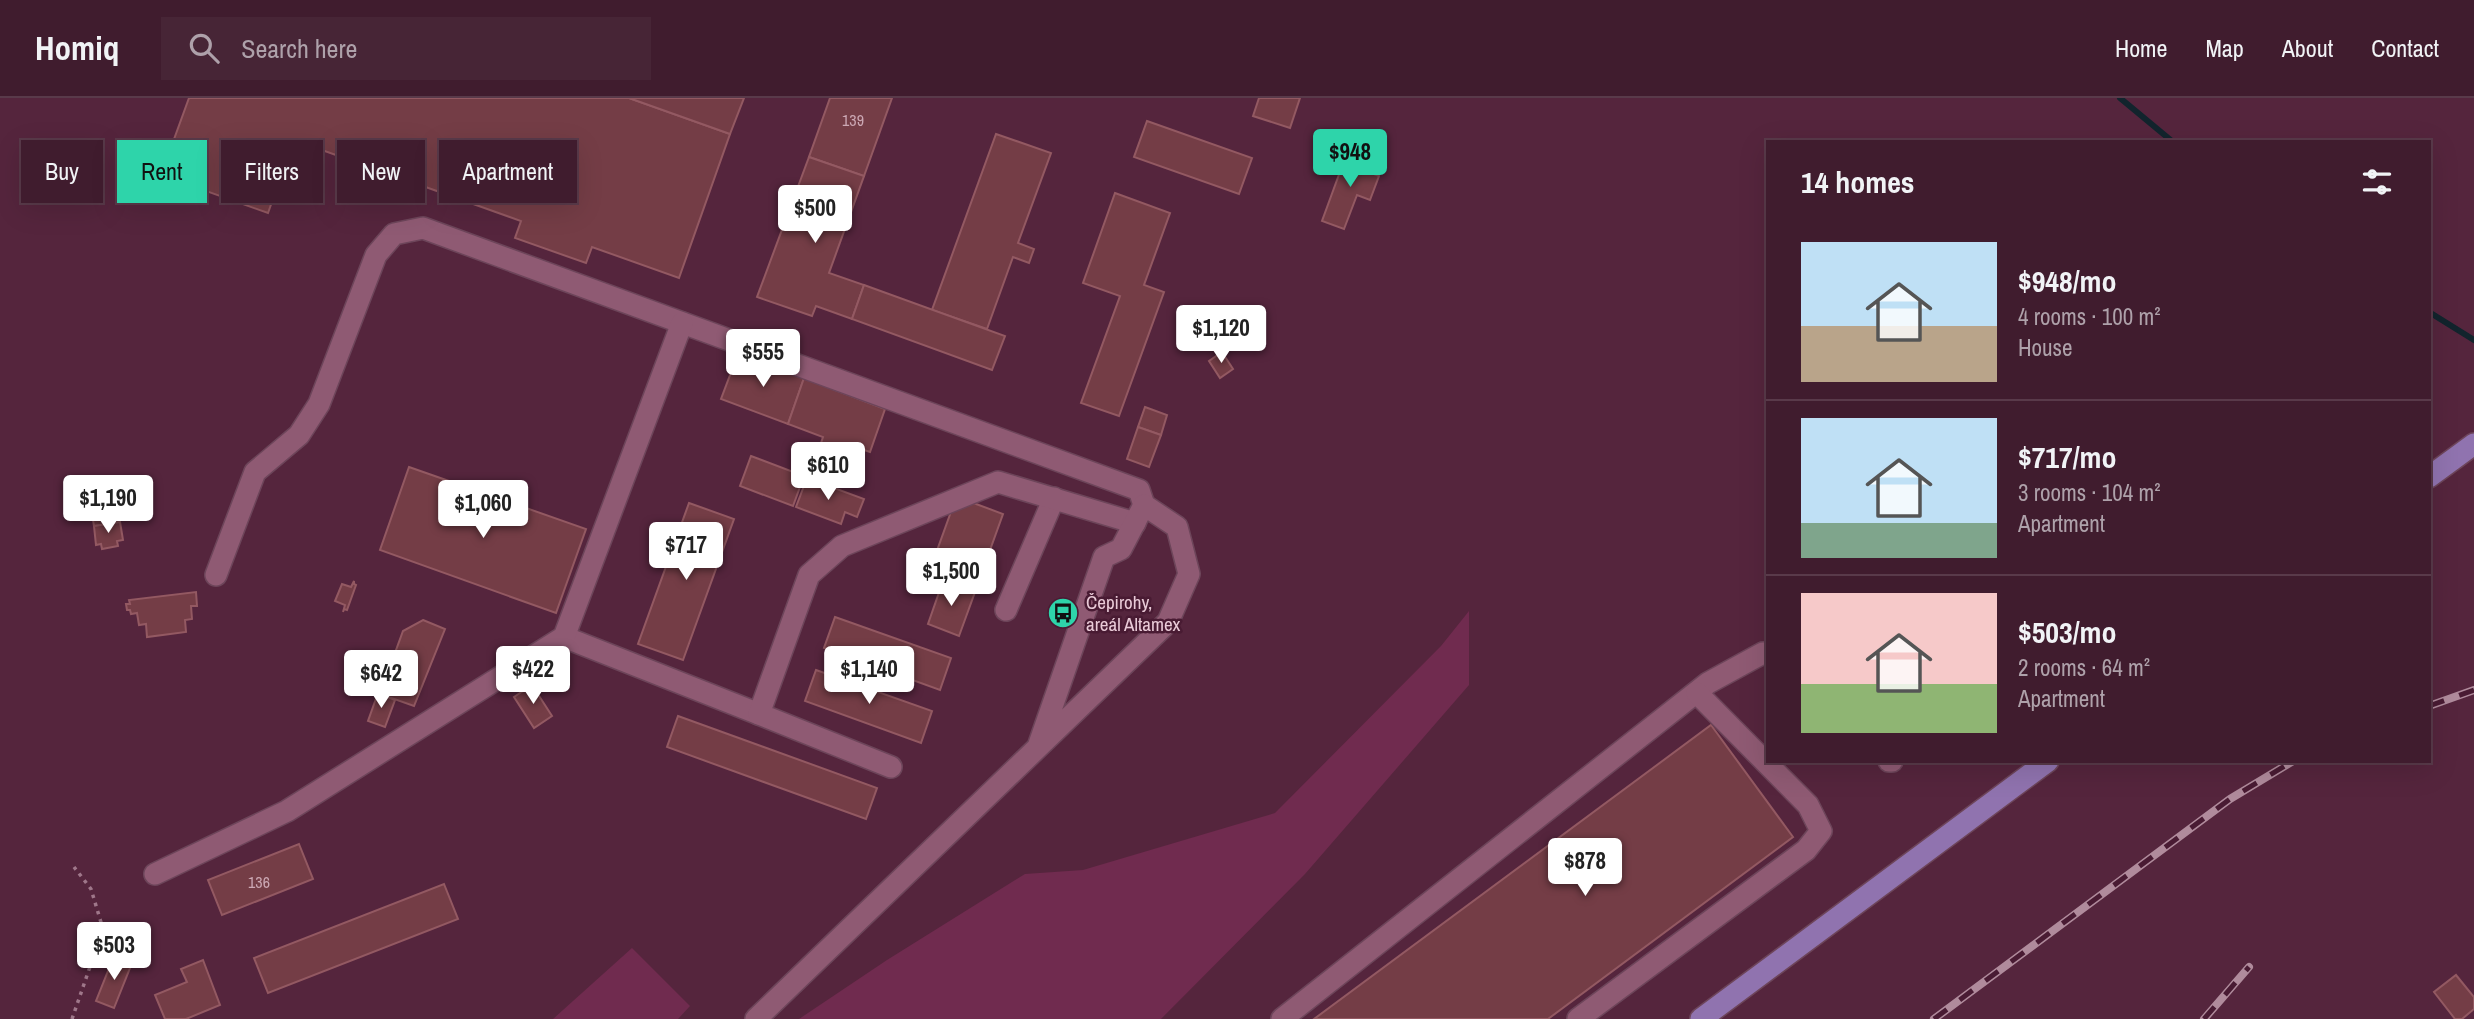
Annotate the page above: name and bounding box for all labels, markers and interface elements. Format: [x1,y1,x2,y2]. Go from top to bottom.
search box [161,17,651,80]
text: Homiq [35,26,119,70]
icon: search [185,29,223,67]
text: Search here [241,31,357,66]
text: Home [2115,32,2167,64]
text: Map [2205,32,2244,64]
text: About [2282,32,2333,64]
text: Contact [2371,32,2439,64]
house number: 139 [842,109,864,131]
pin: $948 [1309,130,1391,189]
text: $948 [1329,136,1371,167]
chip: Buy [21,140,103,203]
chip: Rent [117,140,207,203]
chip: Filters [221,140,323,203]
chip: New [337,140,425,203]
chip: Apartment [439,140,577,203]
text: 14 homes [1801,162,1915,202]
icon: filters [2358,163,2396,201]
pin: $500 [774,186,856,245]
text: $500 [794,192,836,223]
text: $948/mo [2018,261,2116,301]
icon: home [1857,270,1941,354]
text: 4 rooms · 100 m² [2018,301,2161,332]
pin: $1,120 [1164,306,1278,365]
text: $1,120 [1192,312,1250,343]
pin: $555 [722,330,804,389]
text: House [2018,332,2073,363]
text: $555 [742,336,784,367]
text: $717/mo [2018,437,2116,477]
pin: $610 [787,442,869,502]
icon: home [1857,446,1941,530]
text: $610 [807,449,849,480]
pin: $1,190 [51,476,165,535]
text: 3 rooms · 104 m² [2018,477,2161,508]
pin: $1,060 [426,480,540,540]
text: $1,190 [79,482,137,513]
text: $1,060 [454,487,512,518]
text: Apartment [2018,508,2105,539]
pin: $717 [645,522,727,582]
text: $717 [665,529,707,560]
pin: $1,500 [894,548,1008,608]
text: $1,500 [922,555,980,586]
place label: Čepirohy, areál Altamex [1086,589,1181,637]
bus stop icon: Čepirohy, areál Altamex [1046,596,1080,630]
text: $503/mo [2018,612,2116,652]
icon: home [1857,621,1941,705]
pin: $422 [492,646,574,706]
pin: $1,140 [812,646,926,706]
pin: $642 [340,650,422,710]
text: 2 rooms · 64 m² [2018,652,2150,683]
text: $422 [512,653,554,684]
text: $1,140 [840,653,898,684]
text: $642 [360,657,402,688]
text: Apartment [2018,683,2105,714]
pin: $878 [1544,838,1626,898]
text: $878 [1564,845,1606,876]
house number: 136 [248,871,270,893]
pin: $503 [73,922,155,982]
text: $503 [93,929,135,960]

